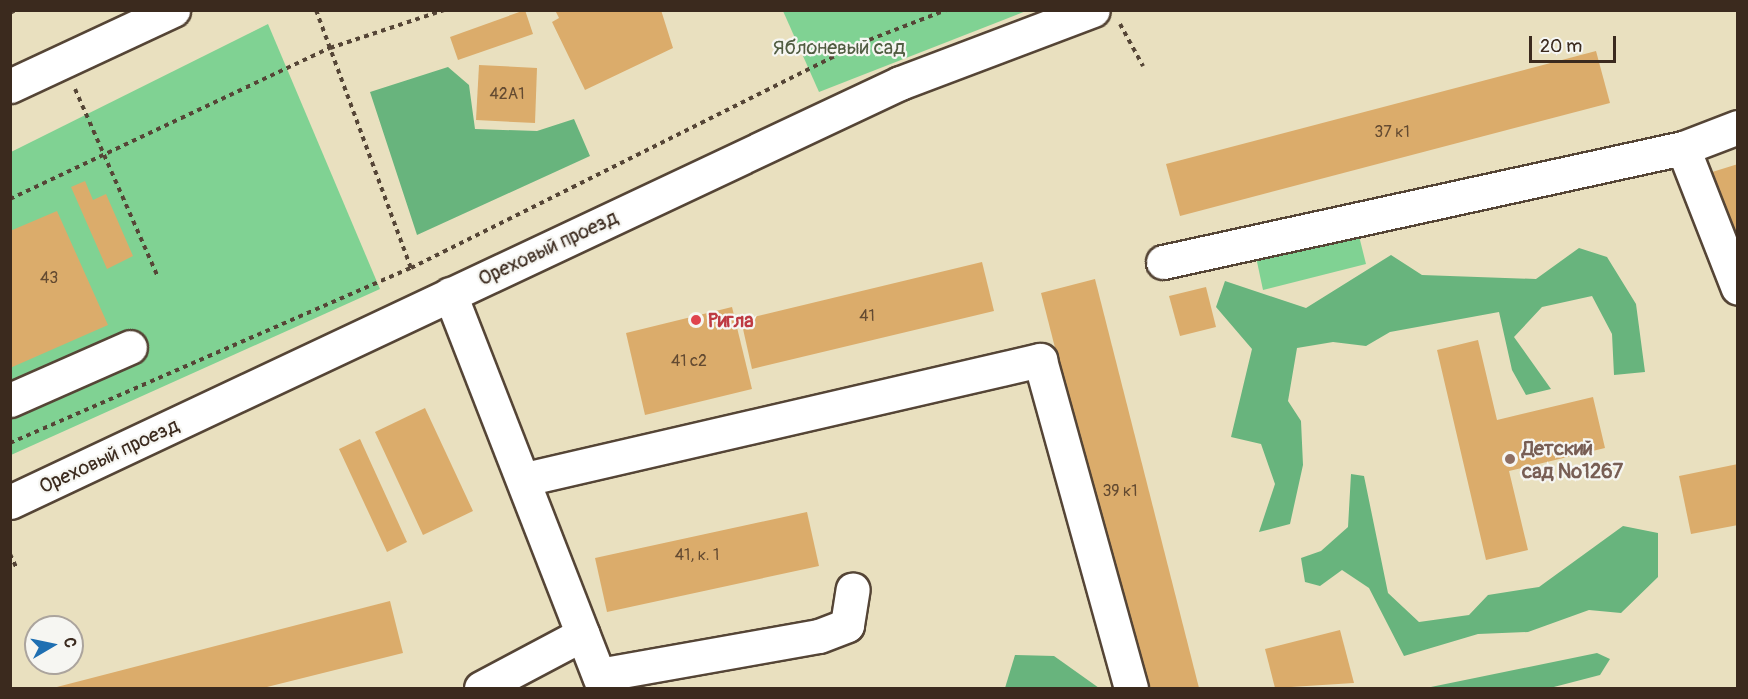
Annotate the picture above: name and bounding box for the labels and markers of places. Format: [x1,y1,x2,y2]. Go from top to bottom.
place label: Ригла [708,308,753,332]
marker: Ригла [689,313,703,327]
place label: Детский сад №1267 [1522,436,1623,483]
marker: Детский сад №1267 [1503,452,1517,466]

